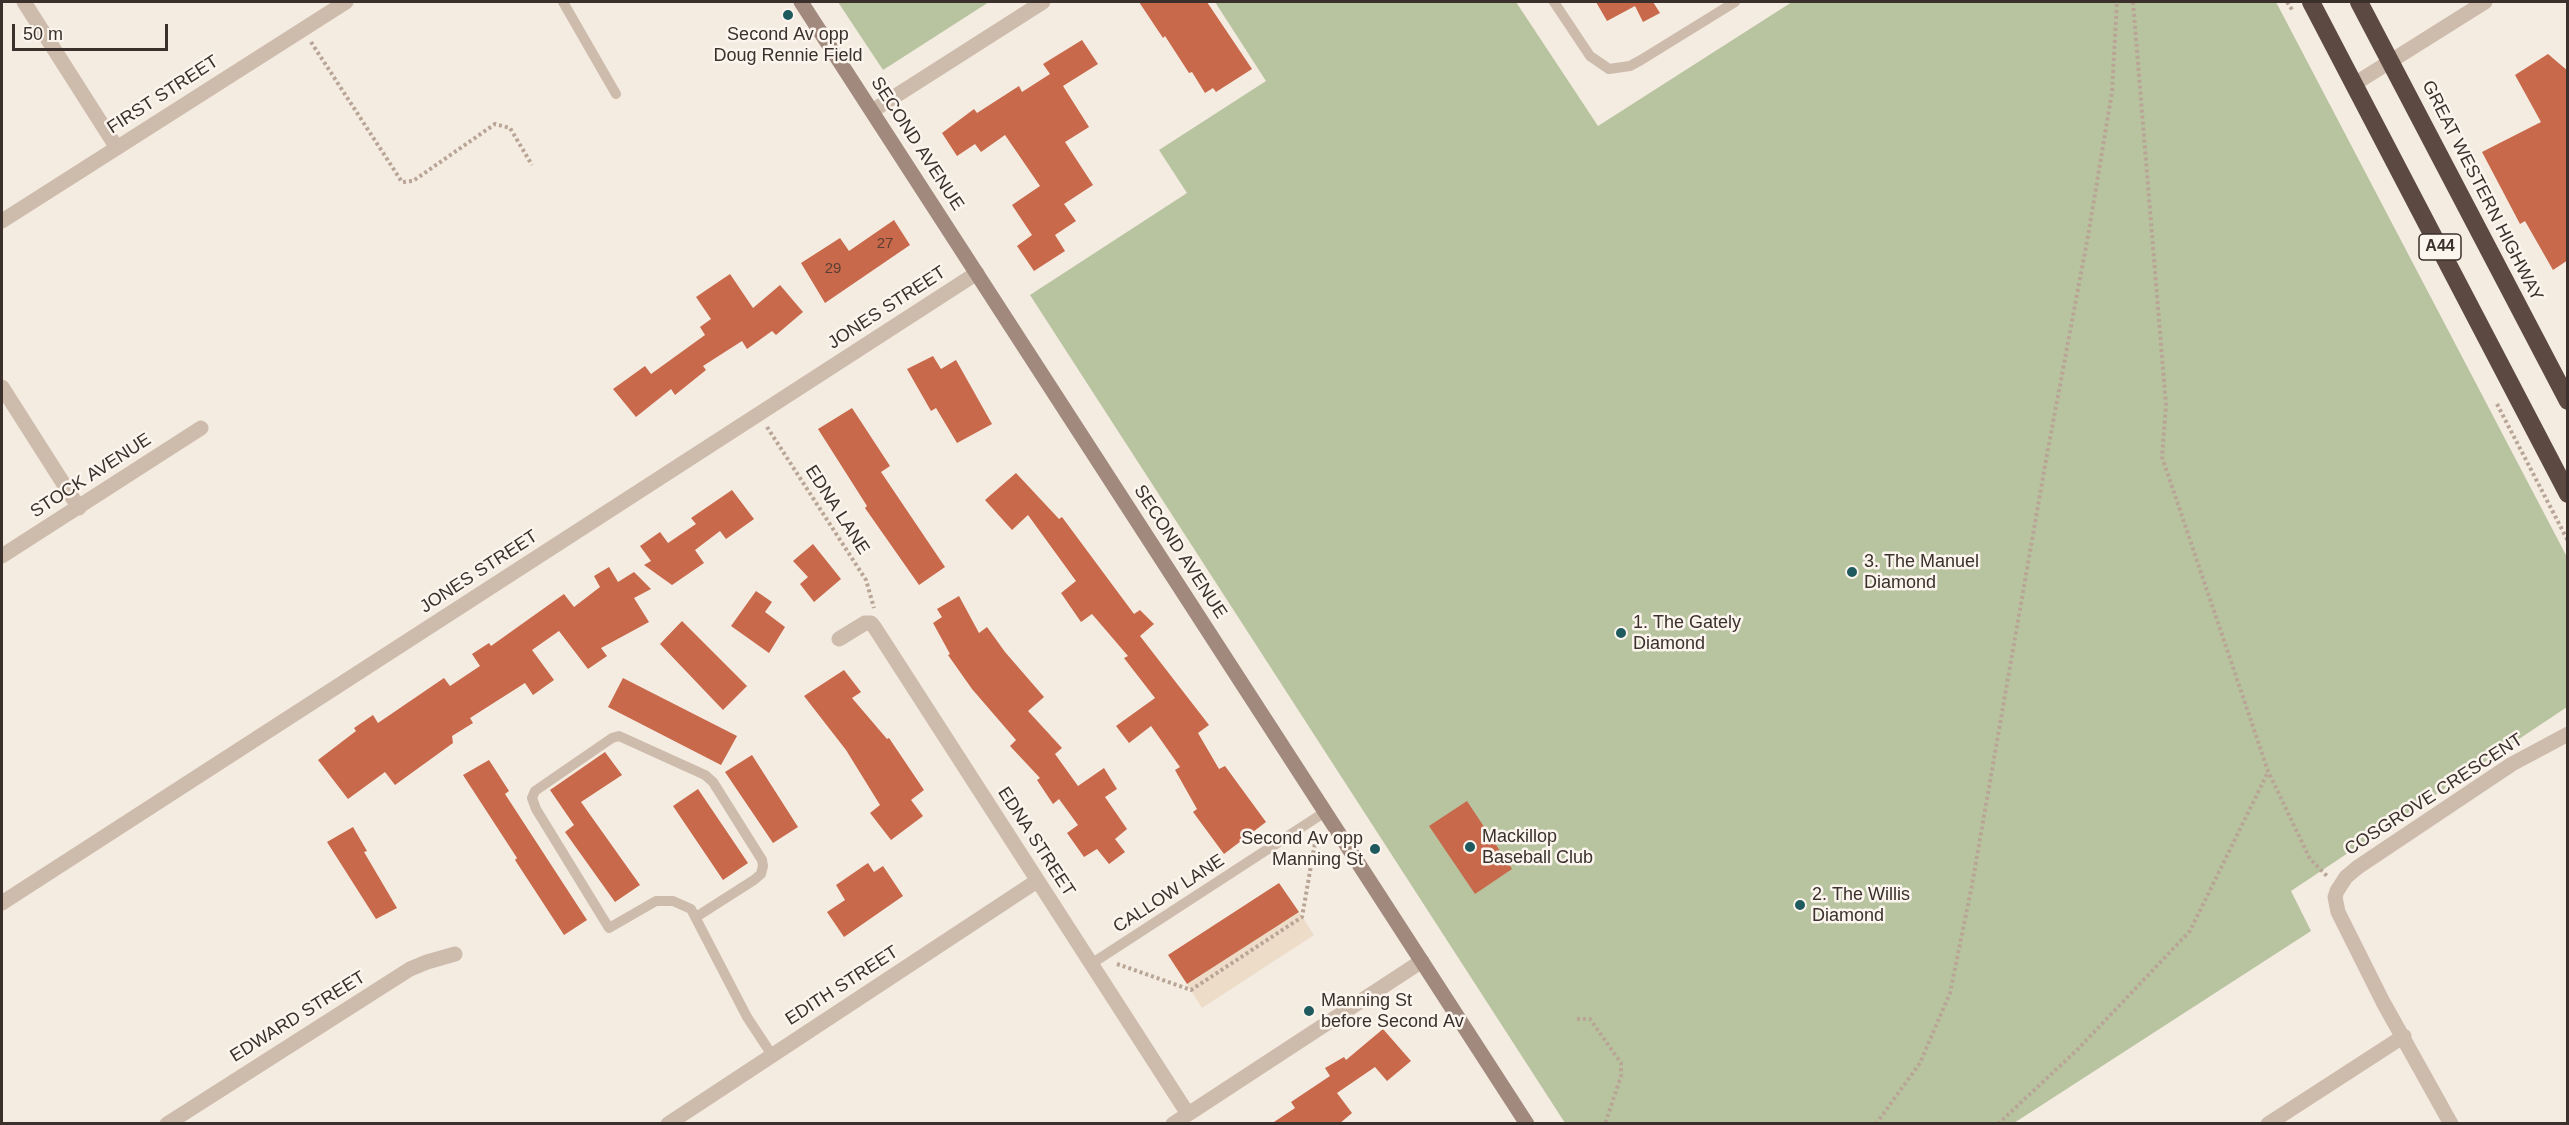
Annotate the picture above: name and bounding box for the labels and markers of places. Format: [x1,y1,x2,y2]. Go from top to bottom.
marker: Second Av opp Doug Rennie Field [781,8,795,22]
place label: Second Av opp Doug Rennie Field [713,24,863,66]
place label: 3. The Manuel Diamond [1864,551,1979,594]
marker: 3. The Manuel Diamond [1845,565,1859,579]
place label: 1. The Gately Diamond [1633,612,1741,654]
marker: 1. The Gately Diamond [1614,626,1628,640]
place label: Mackillop Baseball Club [1482,826,1593,868]
place label: Second Av opp Manning St [1241,828,1363,870]
marker: Mackillop Baseball Club [1463,840,1477,854]
marker: Second Av opp Manning St [1368,842,1382,856]
place label: 2. The Willis Diamond [1812,884,1910,926]
marker: 2. The Willis Diamond [1793,898,1807,912]
place label: Manning St before Second Av [1321,990,1464,1032]
marker: Manning St before Second Av [1302,1004,1316,1018]

